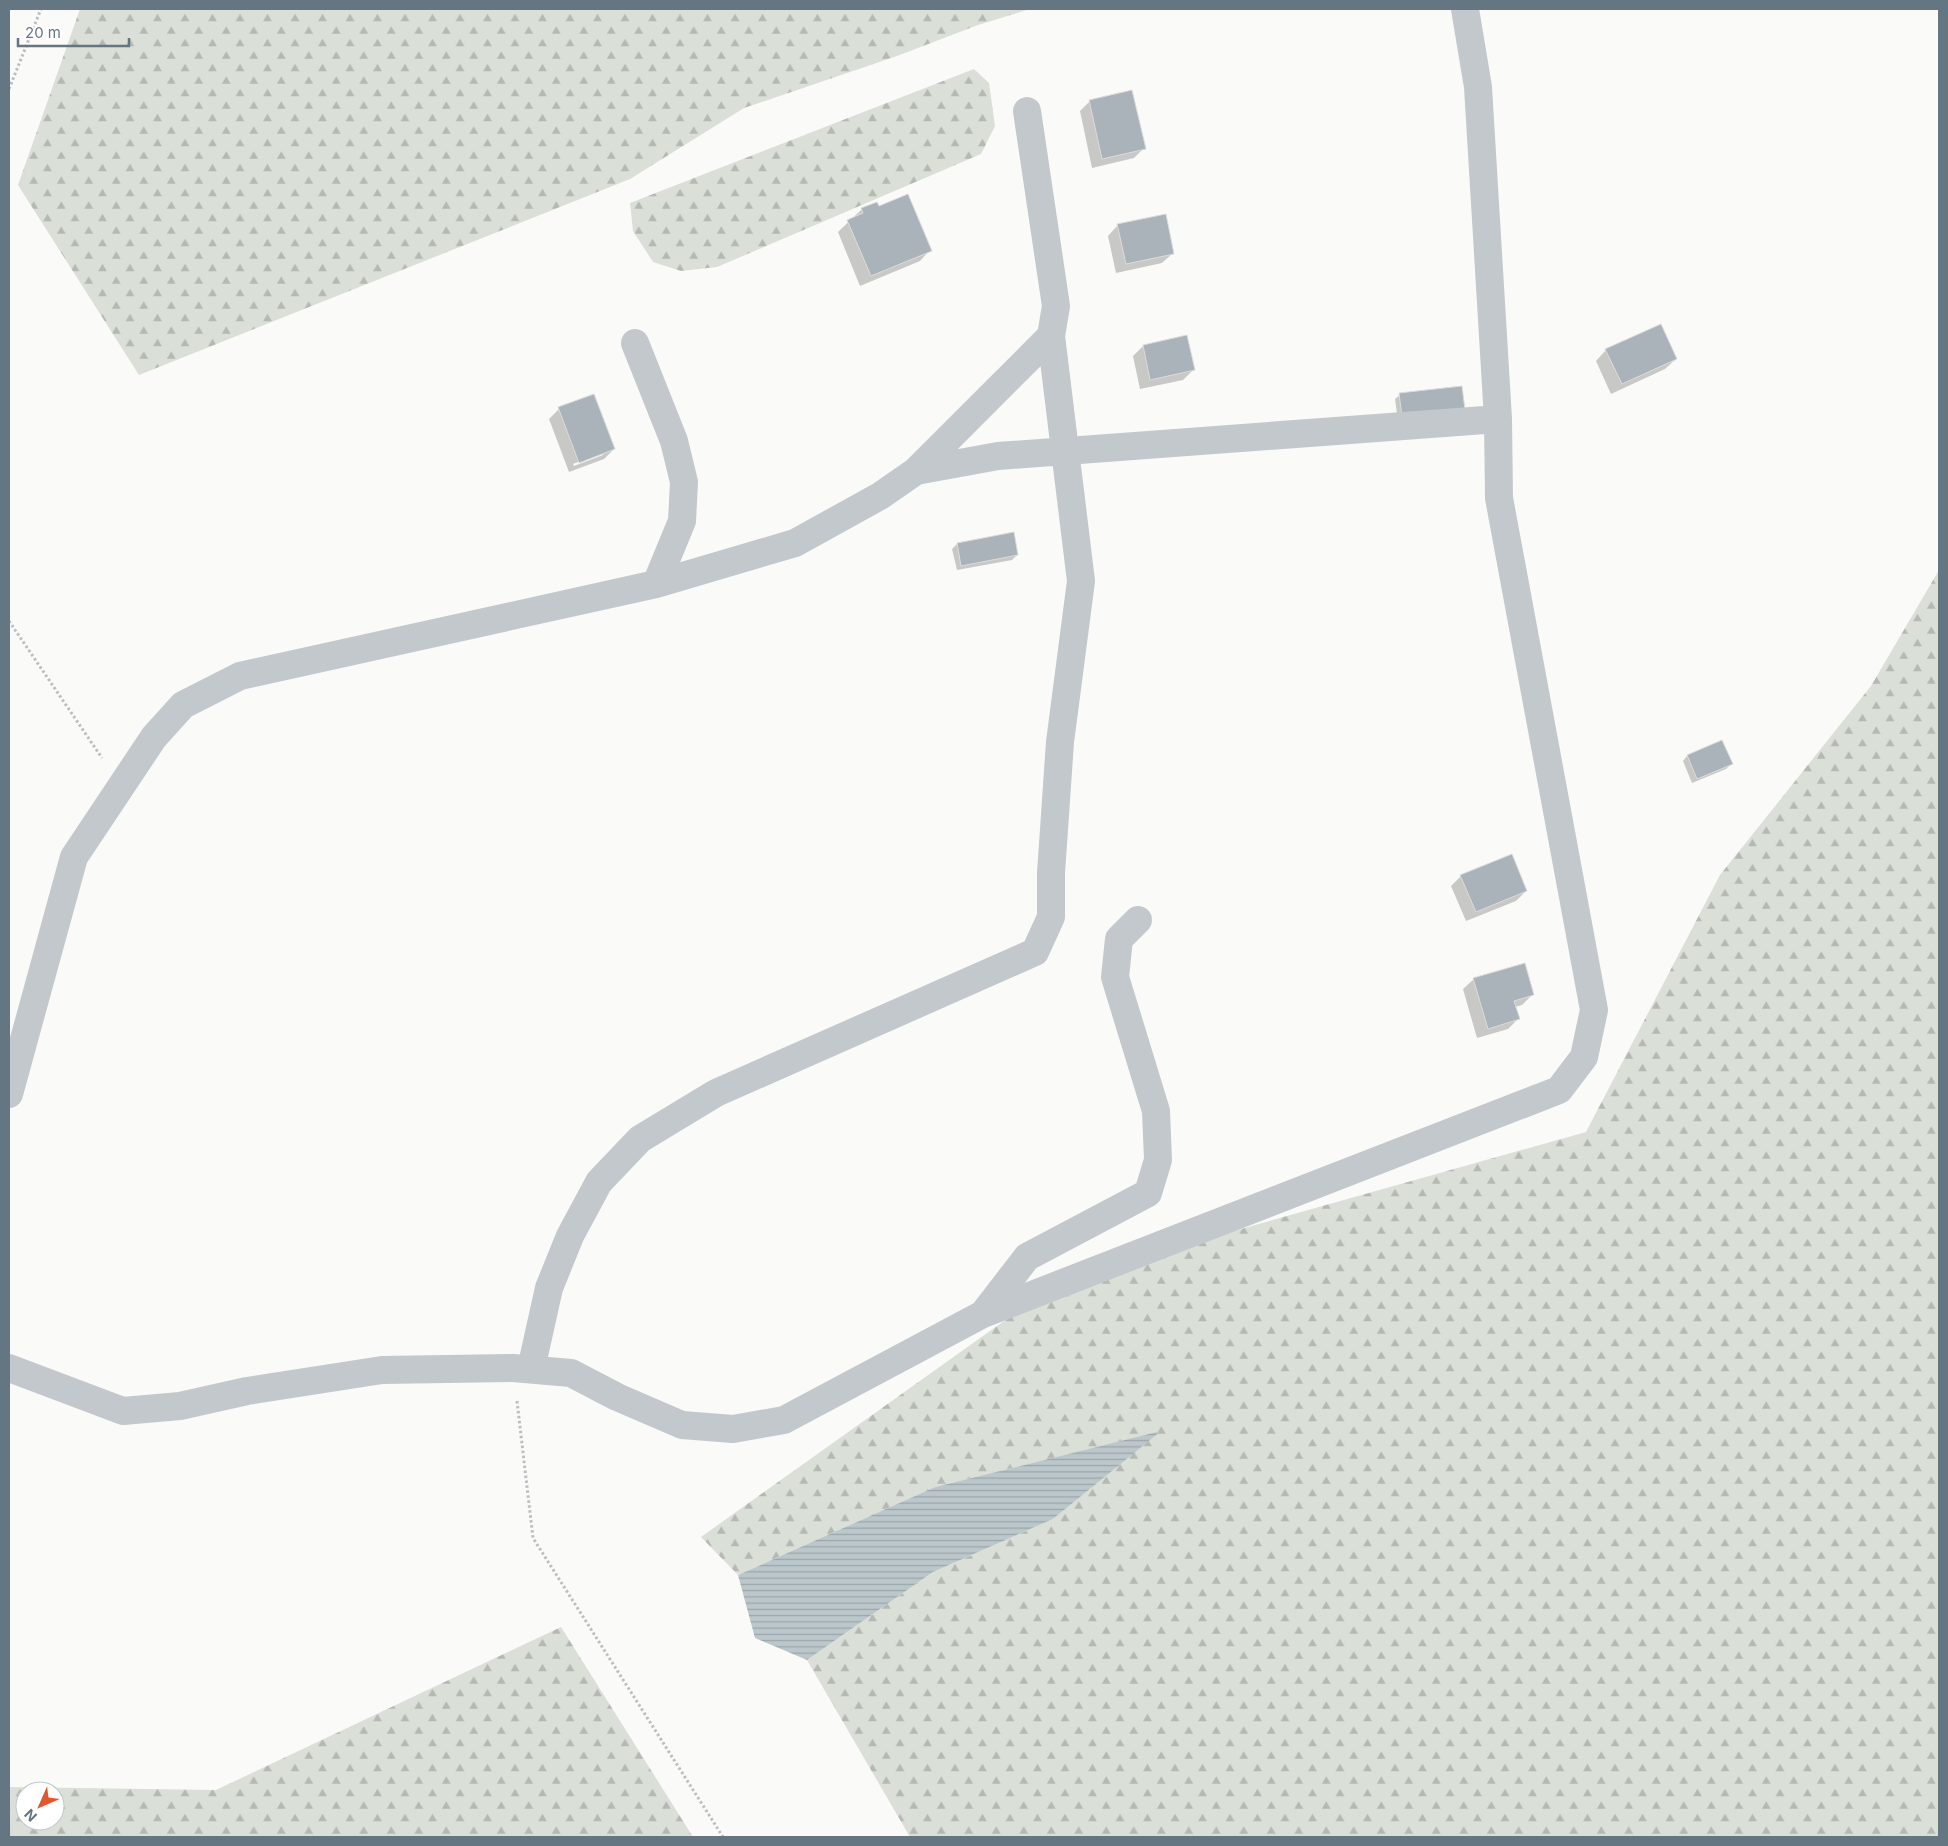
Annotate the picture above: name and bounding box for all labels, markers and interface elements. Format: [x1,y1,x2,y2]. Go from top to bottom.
scale bar [18,15,129,47]
text: 20 m [25,23,61,42]
north arrow [15,1781,65,1831]
text: N [21,1806,40,1825]

